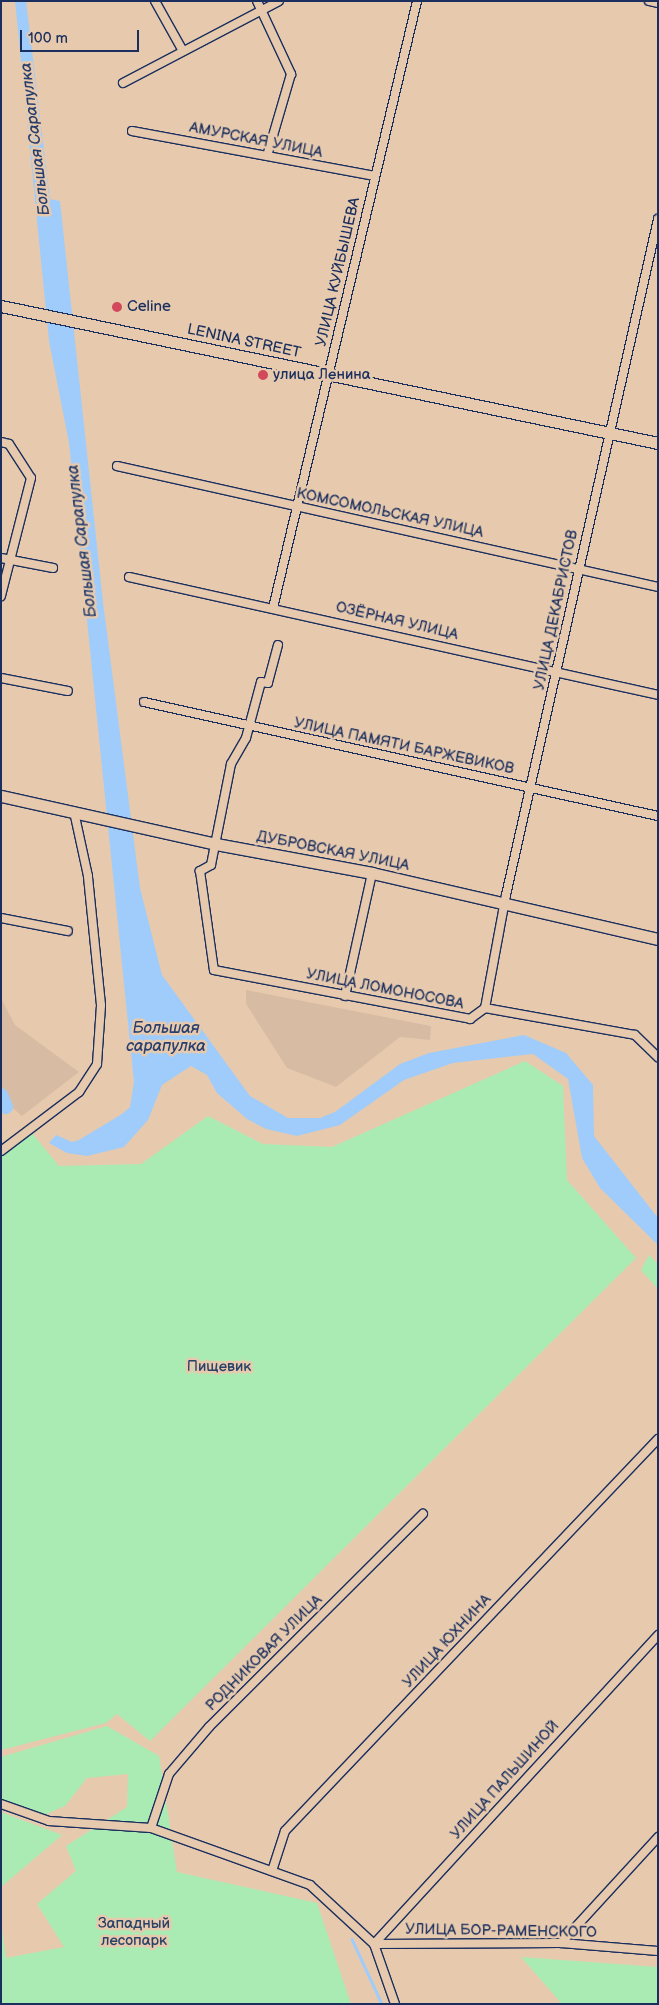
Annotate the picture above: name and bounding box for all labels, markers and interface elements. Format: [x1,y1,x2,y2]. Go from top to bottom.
scale bar [22,20,141,52]
text: 100 m [28,29,68,48]
water label: Большая Сарапулка [17,61,55,217]
street label: АМУРСКАЯ УЛИЦА [188,118,324,162]
street label: УЛИЦА КУЙБЫШЕВА [312,196,364,348]
place label: Celine [127,298,171,316]
marker: Celine [111,301,123,313]
street label: LENINA STREET [185,320,303,362]
place label: улица Ленина [273,366,371,384]
marker: улица Ленина [257,369,269,381]
water label: Большая Сарапулка [64,463,102,619]
street label: КОМСОМОЛЬСКАЯ УЛИЦА [295,484,485,542]
street label: УЛИЦА ДЕКАБРИСТОВ [530,528,582,692]
street label: ОЗЁРНАЯ УЛИЦА [334,598,460,644]
street label: УЛИЦА ПАМЯТИ БАРЖЕВИКОВ [292,714,516,778]
street label: ДУБРОВСКАЯ УЛИЦА [255,827,411,875]
street label: УЛИЦА ЛОМОНОСОВА [305,965,465,1013]
water label: Большая сарапулка [126,1019,206,1057]
park label: Пищевик [187,1358,251,1376]
street label: РОДНИКОВАЯ УЛИЦА [202,1591,326,1715]
street label: УЛИЦА ЮХНИНА [399,1591,495,1691]
street label: УЛИЦА ПАЛЬШИНОЙ [447,1717,563,1843]
park label: Западный лесопарк [98,1914,170,1949]
street label: УЛИЦА БОР-РАМЕНСКОГО [405,1920,597,1942]

